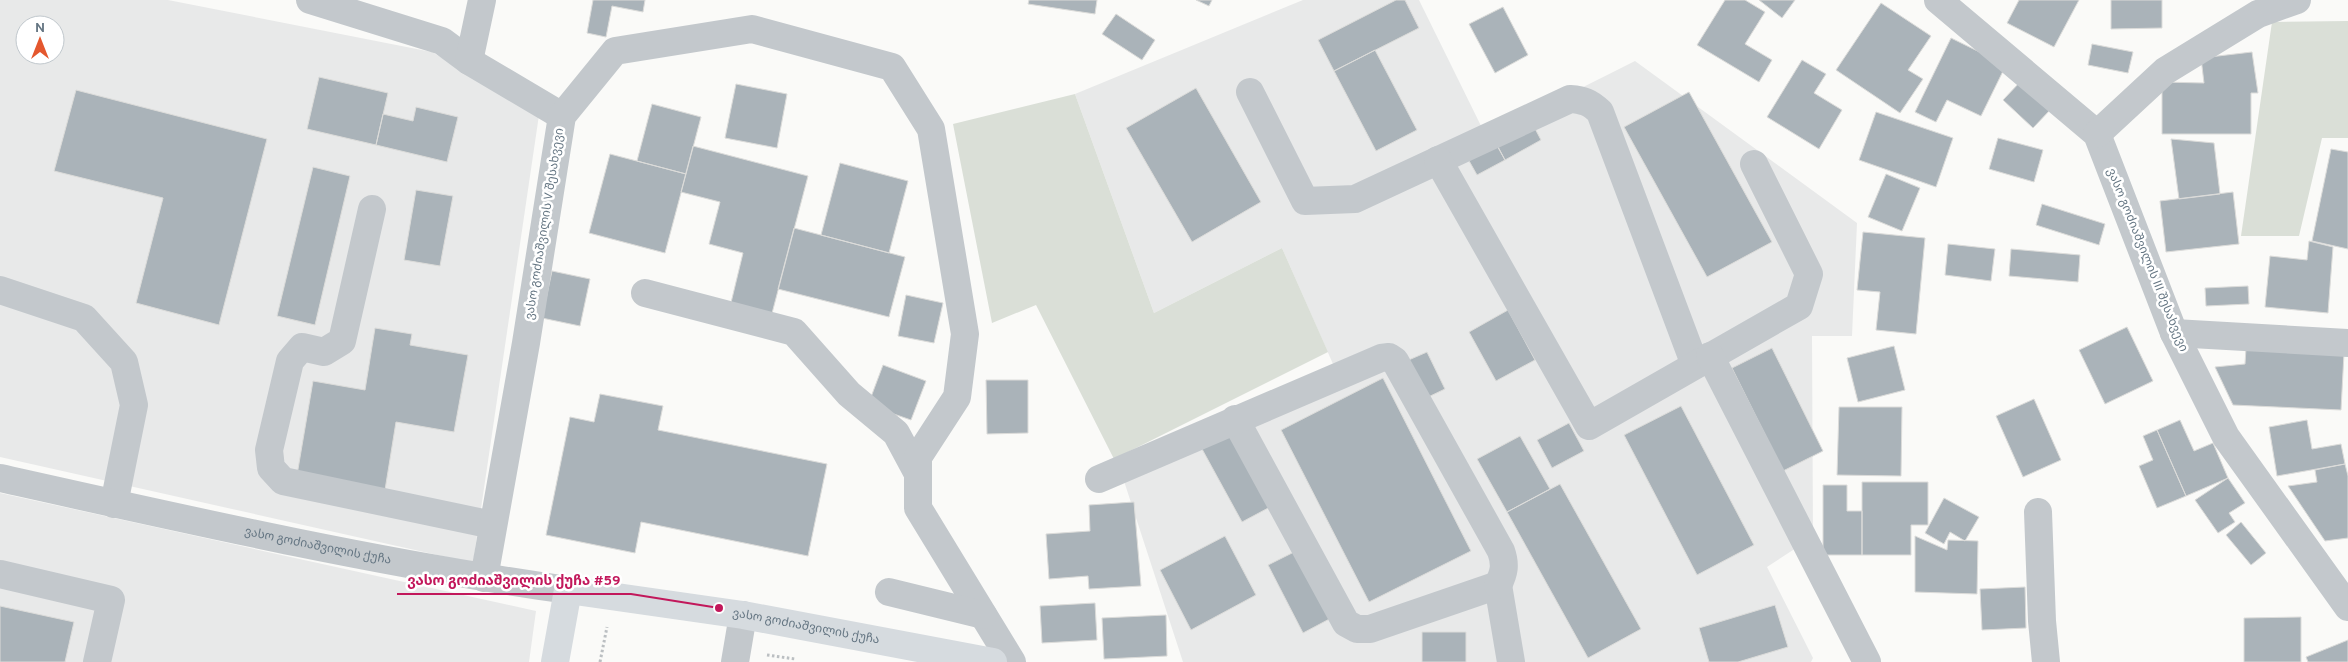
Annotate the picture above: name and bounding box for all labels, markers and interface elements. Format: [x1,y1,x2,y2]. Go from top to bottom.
north arrow [15,15,65,65]
text: N [35,20,45,37]
street label: ვასო გოძიაშვილის V შესახვევი [522,127,568,321]
street label: ვასო გოძიაშვილის III შესახვევი [2103,166,2191,354]
street label: ვასო გოძიაშვილის ქუჩა [243,524,392,569]
callout: ვასო გოძიაშვილის ქუჩა #59 [397,565,631,594]
text: ვასო გოძიაშვილის ქუჩა #59 [407,573,621,590]
street label: ვასო გოძიაშვილის ქუჩა [731,606,881,648]

